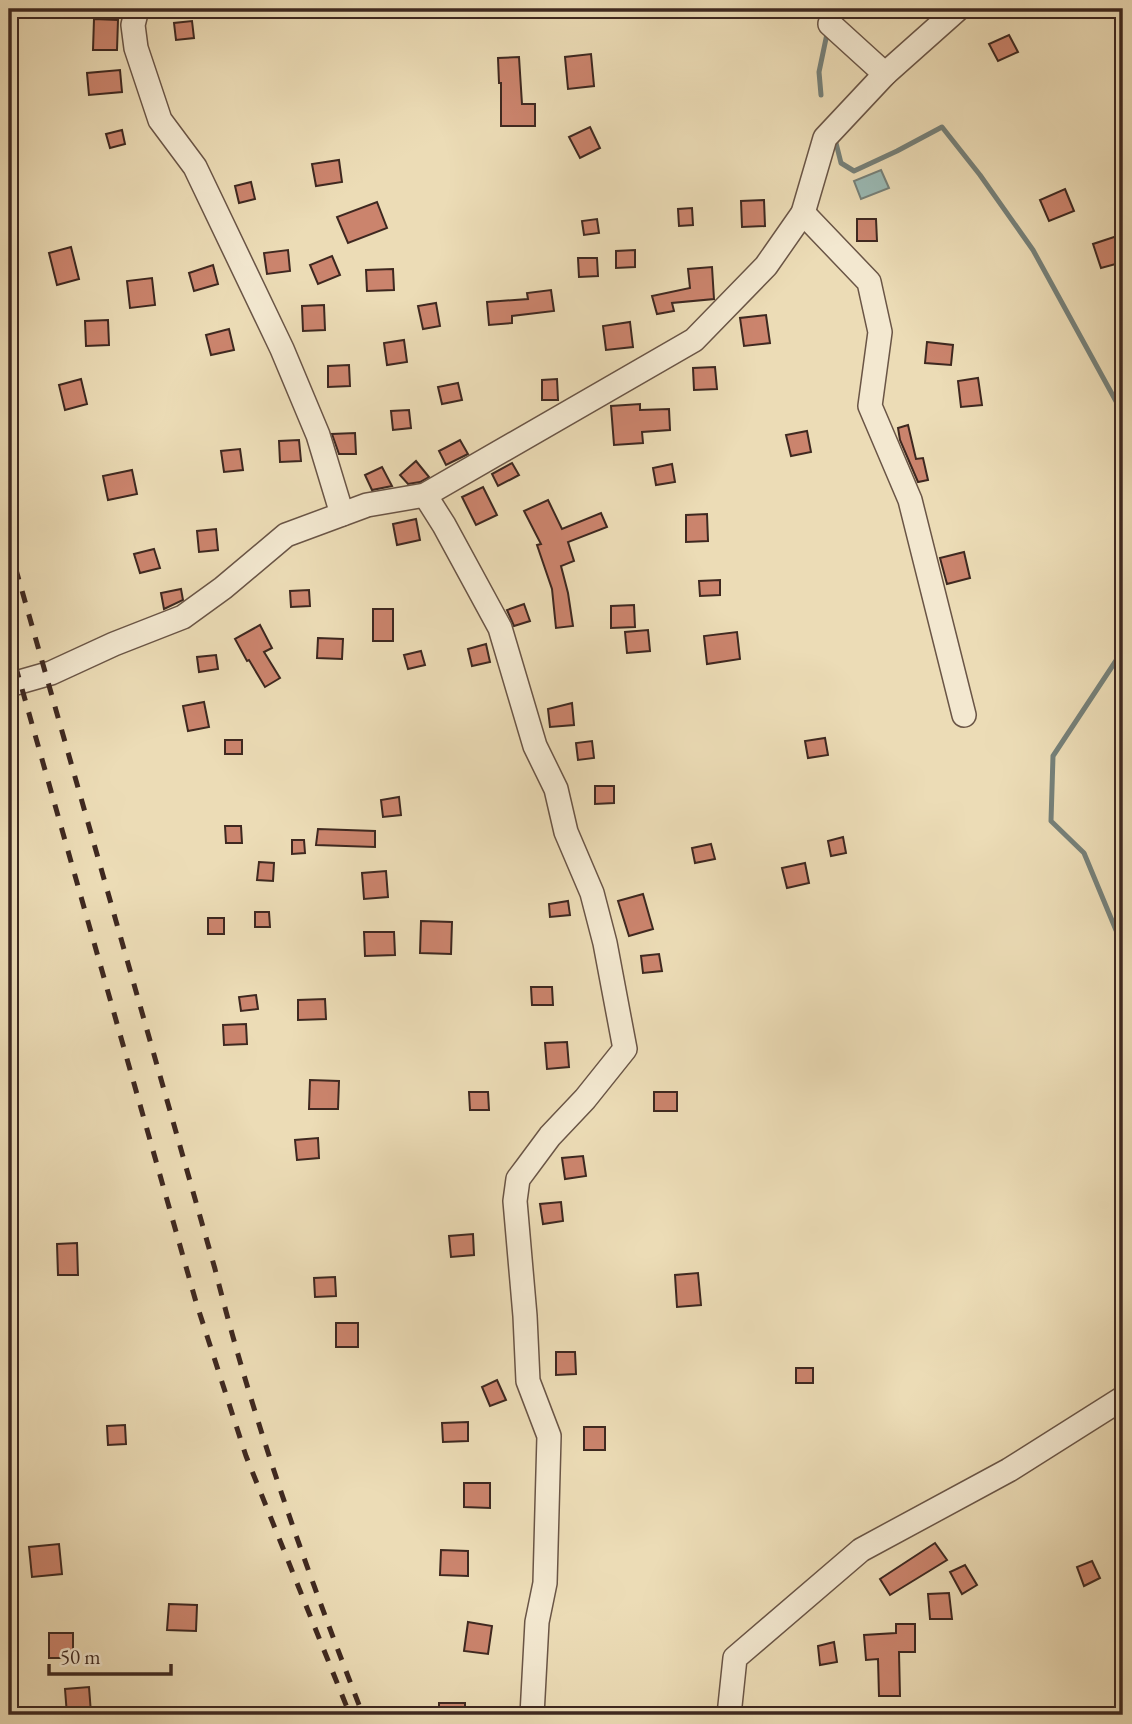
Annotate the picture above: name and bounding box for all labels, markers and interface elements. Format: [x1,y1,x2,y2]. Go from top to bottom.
scale bar [49,1633,172,1677]
text: 50 m [60,1643,101,1670]

